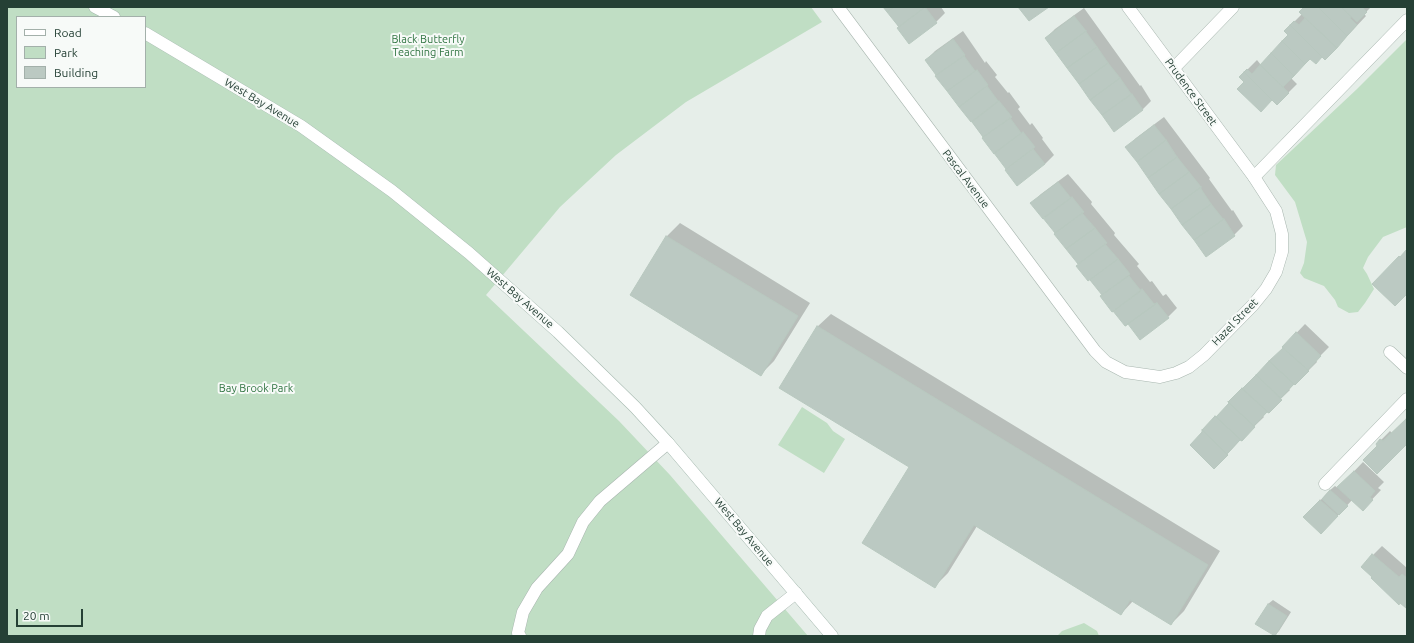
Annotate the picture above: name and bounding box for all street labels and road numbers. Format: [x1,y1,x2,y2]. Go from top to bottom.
street label: Prudence Street [1162,56,1220,128]
street label: West Bay Avenue [222,75,302,131]
street label: Pascal Avenue [940,147,992,211]
street label: West Bay Avenue [484,265,556,331]
street label: Hazel Street [1209,296,1261,348]
street label: West Bay Avenue [712,495,776,569]

